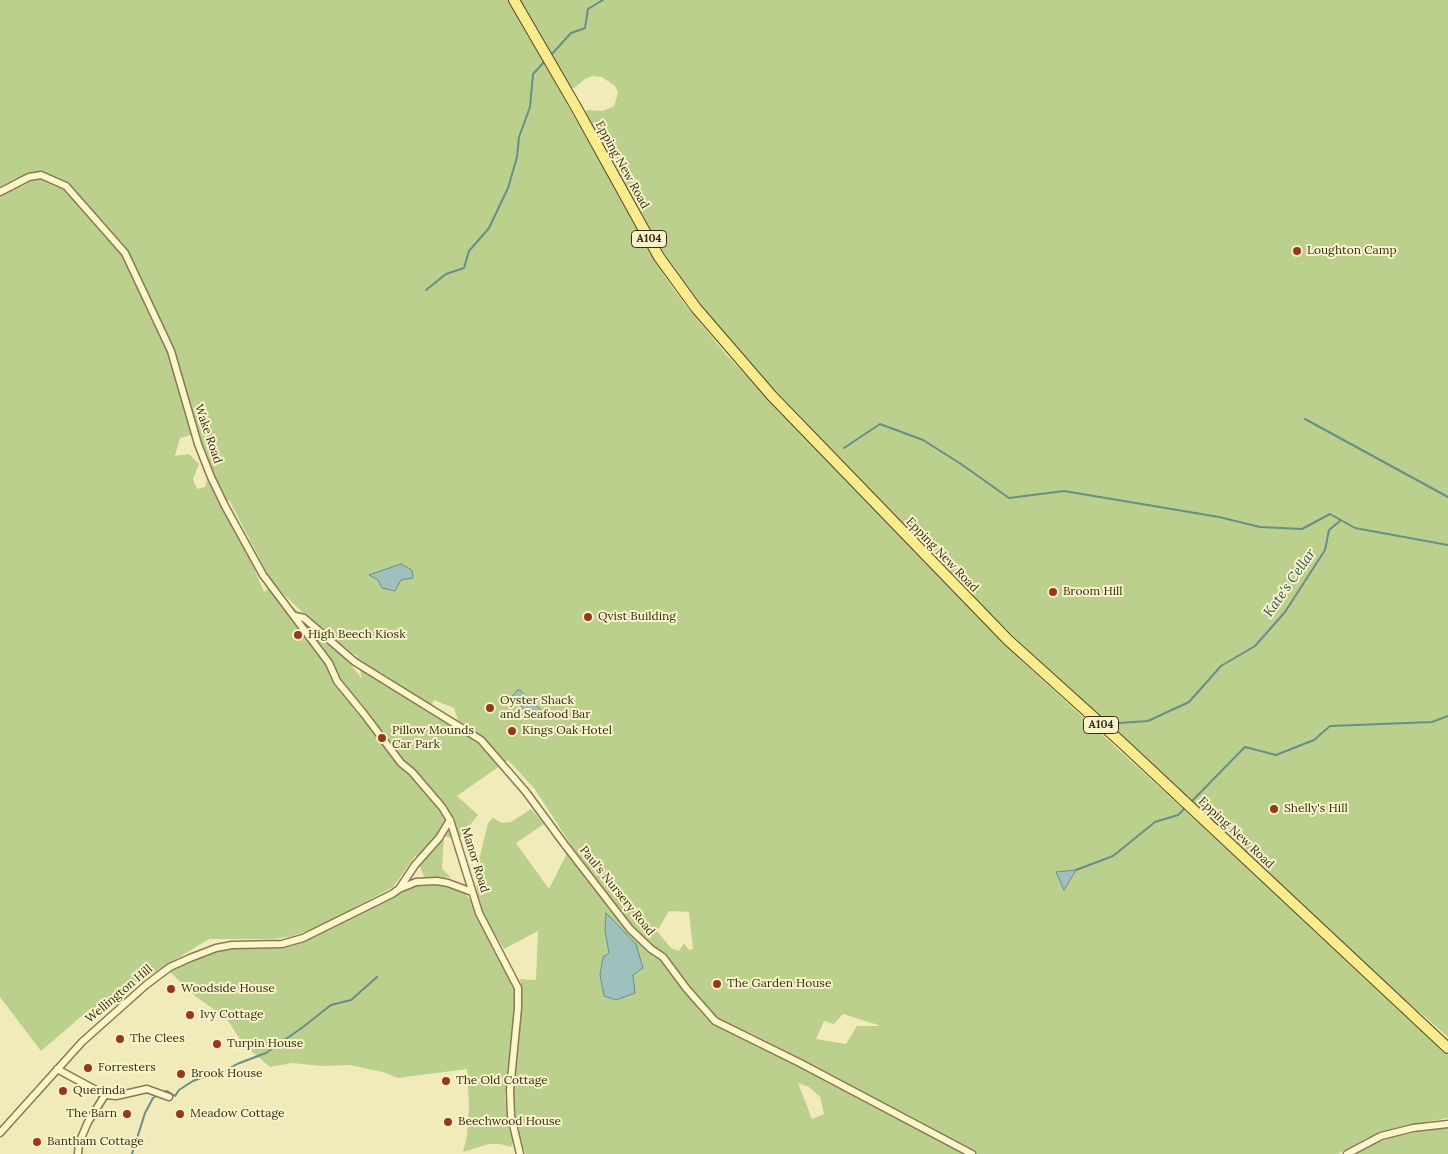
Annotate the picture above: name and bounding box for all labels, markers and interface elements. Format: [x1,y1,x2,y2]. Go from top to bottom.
street label: Epping New Road [592,119,652,211]
road number: A104 [632,230,666,248]
place label: Loughton Camp [1307,244,1397,258]
marker: Loughton Camp [1291,245,1303,257]
street label: Wake Road [191,403,225,465]
street label: Epping New Road [903,515,981,595]
water label: Kate's Cellar [1260,546,1320,620]
place label: Broom Hill [1063,585,1123,599]
marker: Broom Hill [1047,586,1059,598]
place label: Qvist Building [598,610,676,624]
marker: Qvist Building [582,611,594,623]
place label: High Beech Kiosk [308,628,406,642]
marker: High Beech Kiosk [292,629,304,641]
place label: Oyster Shack and Seafood Bar [500,694,591,722]
marker: Oyster Shack and Seafood Bar [484,702,496,714]
road number: A104 [1084,716,1118,734]
place label: Pillow Mounds Car Park [392,724,474,752]
place label: Kings Oak Hotel [522,724,612,738]
marker: Kings Oak Hotel [506,725,518,737]
marker: Pillow Mounds Car Park [376,732,388,744]
street label: Epping New Road [1195,794,1277,872]
place label: Shelly's Hill [1284,802,1348,816]
marker: Shelly's Hill [1268,803,1280,815]
street label: Manor Road [458,826,492,894]
street label: Paul's Nursery Road [576,843,658,939]
street label: Wellington Hill [83,962,155,1026]
place label: The Garden House [727,977,831,991]
marker: The Garden House [711,978,723,990]
place label: Woodside House [181,982,275,996]
marker: Woodside House [165,983,177,995]
place label: Ivy Cottage [200,1008,263,1022]
marker: Ivy Cottage [184,1009,196,1021]
place label: The Clees [130,1032,185,1046]
marker: The Clees [114,1033,126,1045]
place label: Turpin House [227,1037,303,1051]
marker: Turpin House [211,1038,223,1050]
place label: Forresters [98,1061,156,1075]
marker: Forresters [82,1062,94,1074]
place label: Brook House [191,1067,262,1081]
marker: Brook House [175,1068,187,1080]
place label: The Old Cottage [456,1074,548,1088]
marker: The Old Cottage [440,1075,452,1087]
place label: Querinda [73,1084,125,1098]
marker: Querinda [57,1085,69,1097]
place label: The Barn [66,1107,117,1121]
place label: Meadow Cottage [190,1107,285,1121]
marker: The Barn [121,1108,133,1120]
marker: Meadow Cottage [174,1108,186,1120]
place label: Beechwood House [458,1115,561,1129]
marker: Beechwood House [442,1116,454,1128]
place label: Bantham Cottage [47,1135,144,1149]
marker: Bantham Cottage [31,1136,43,1148]

